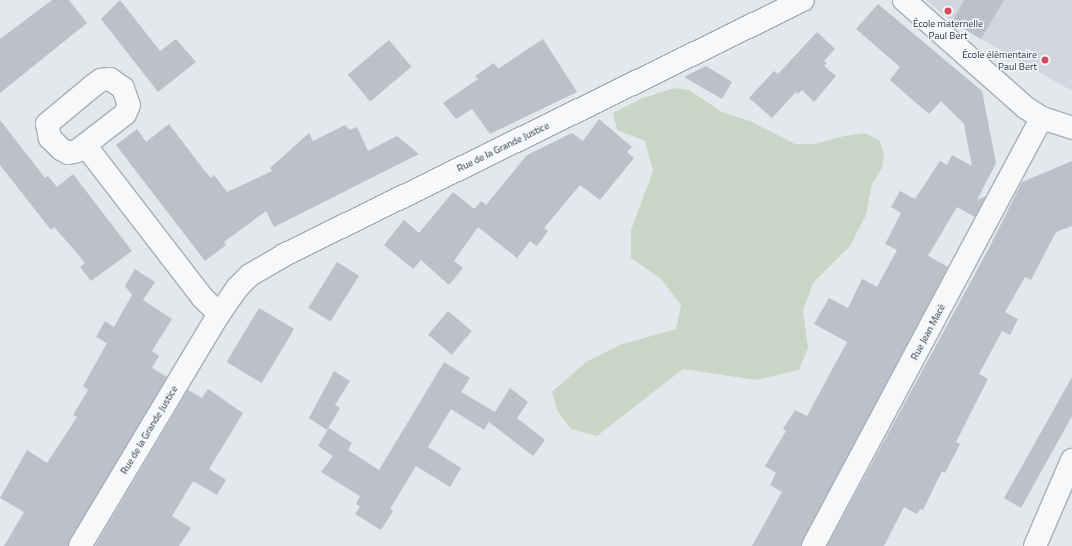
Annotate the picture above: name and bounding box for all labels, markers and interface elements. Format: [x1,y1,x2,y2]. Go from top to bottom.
marker: École maternelle Paul Bert [943,6,953,16]
place label: École maternelle Paul Bert [913,17,983,40]
place label: École élémentaire Paul Bert [962,48,1037,72]
marker: École élémentaire Paul Bert [1040,55,1050,65]
street label: Rue de la Grande Justice [455,119,551,175]
street label: Rue Jean Macé [908,302,948,362]
street label: Rue de la Grande Justice [118,384,180,476]

